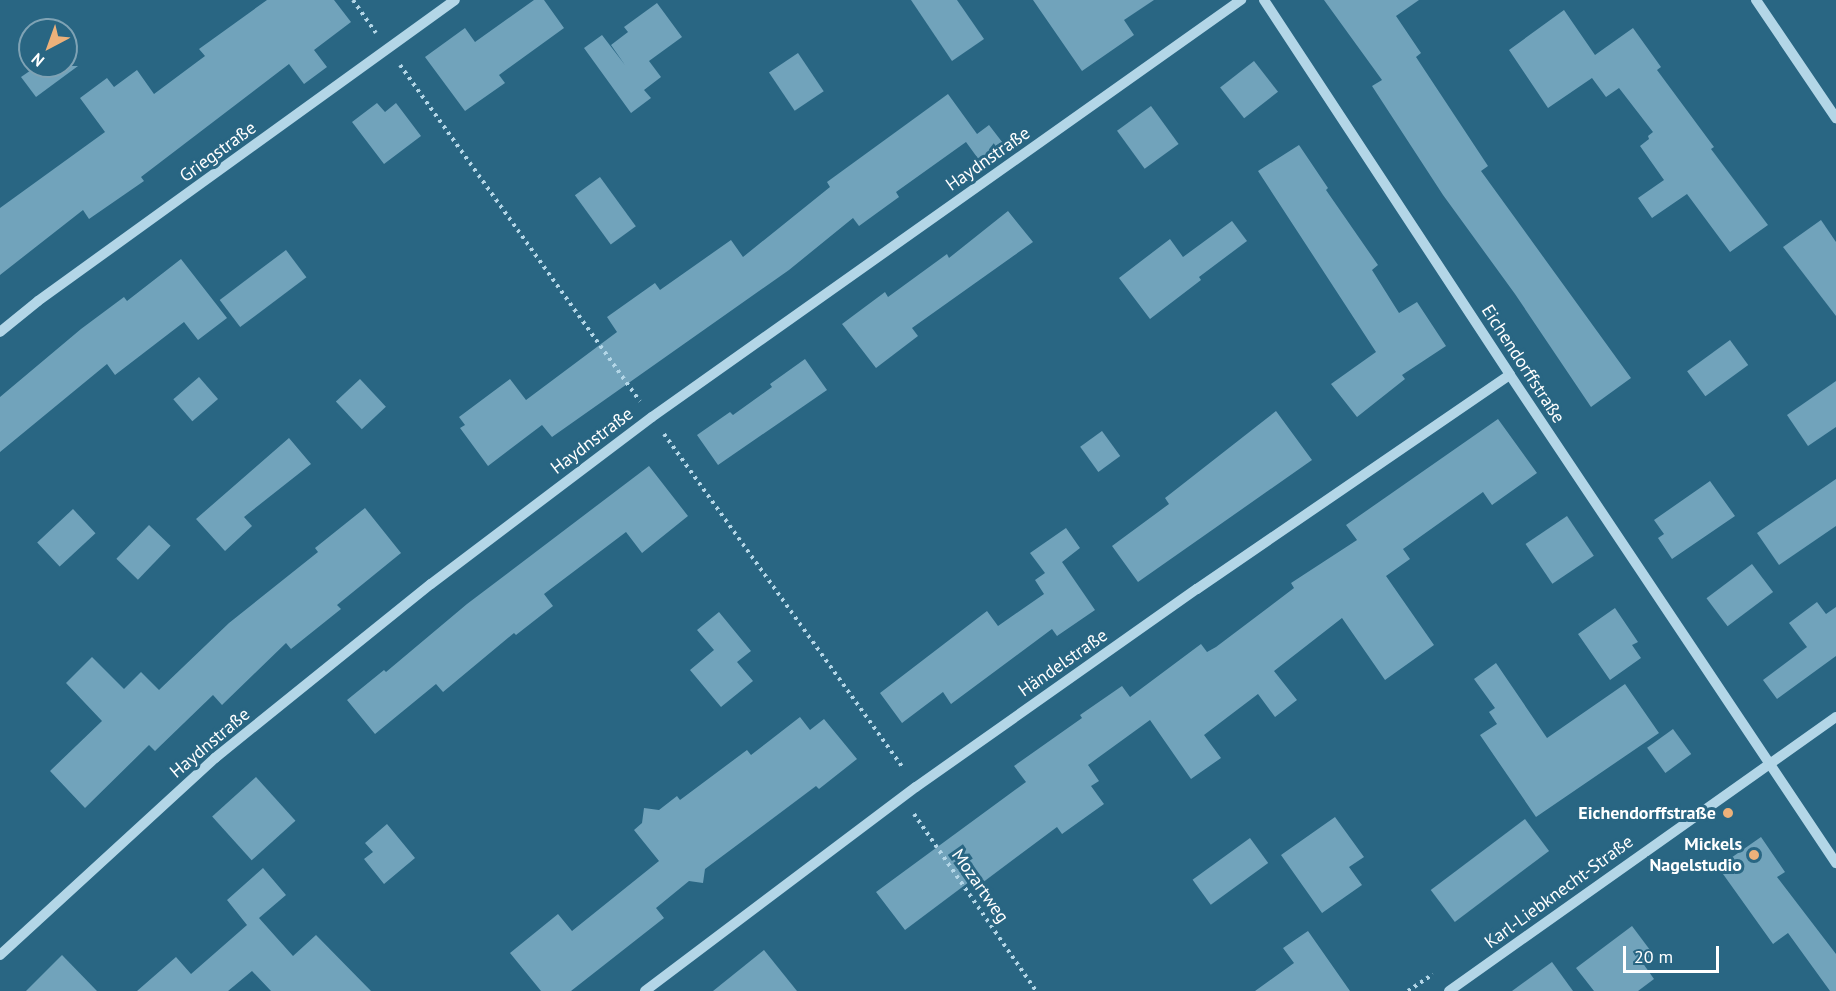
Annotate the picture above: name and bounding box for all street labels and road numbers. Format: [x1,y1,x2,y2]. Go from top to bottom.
street label: Griegstraße [176,117,260,187]
street label: Haydnstraße [942,122,1034,196]
street label: Eichendorffstraße [1477,301,1569,427]
street label: Haydnstraße [547,403,637,479]
street label: Händelstraße [1014,624,1112,702]
street label: Haydnstraße [166,703,254,783]
street label: Karl-Liebknecht-Straße [1481,831,1637,953]
street label: Mozartweg [947,845,1013,927]

